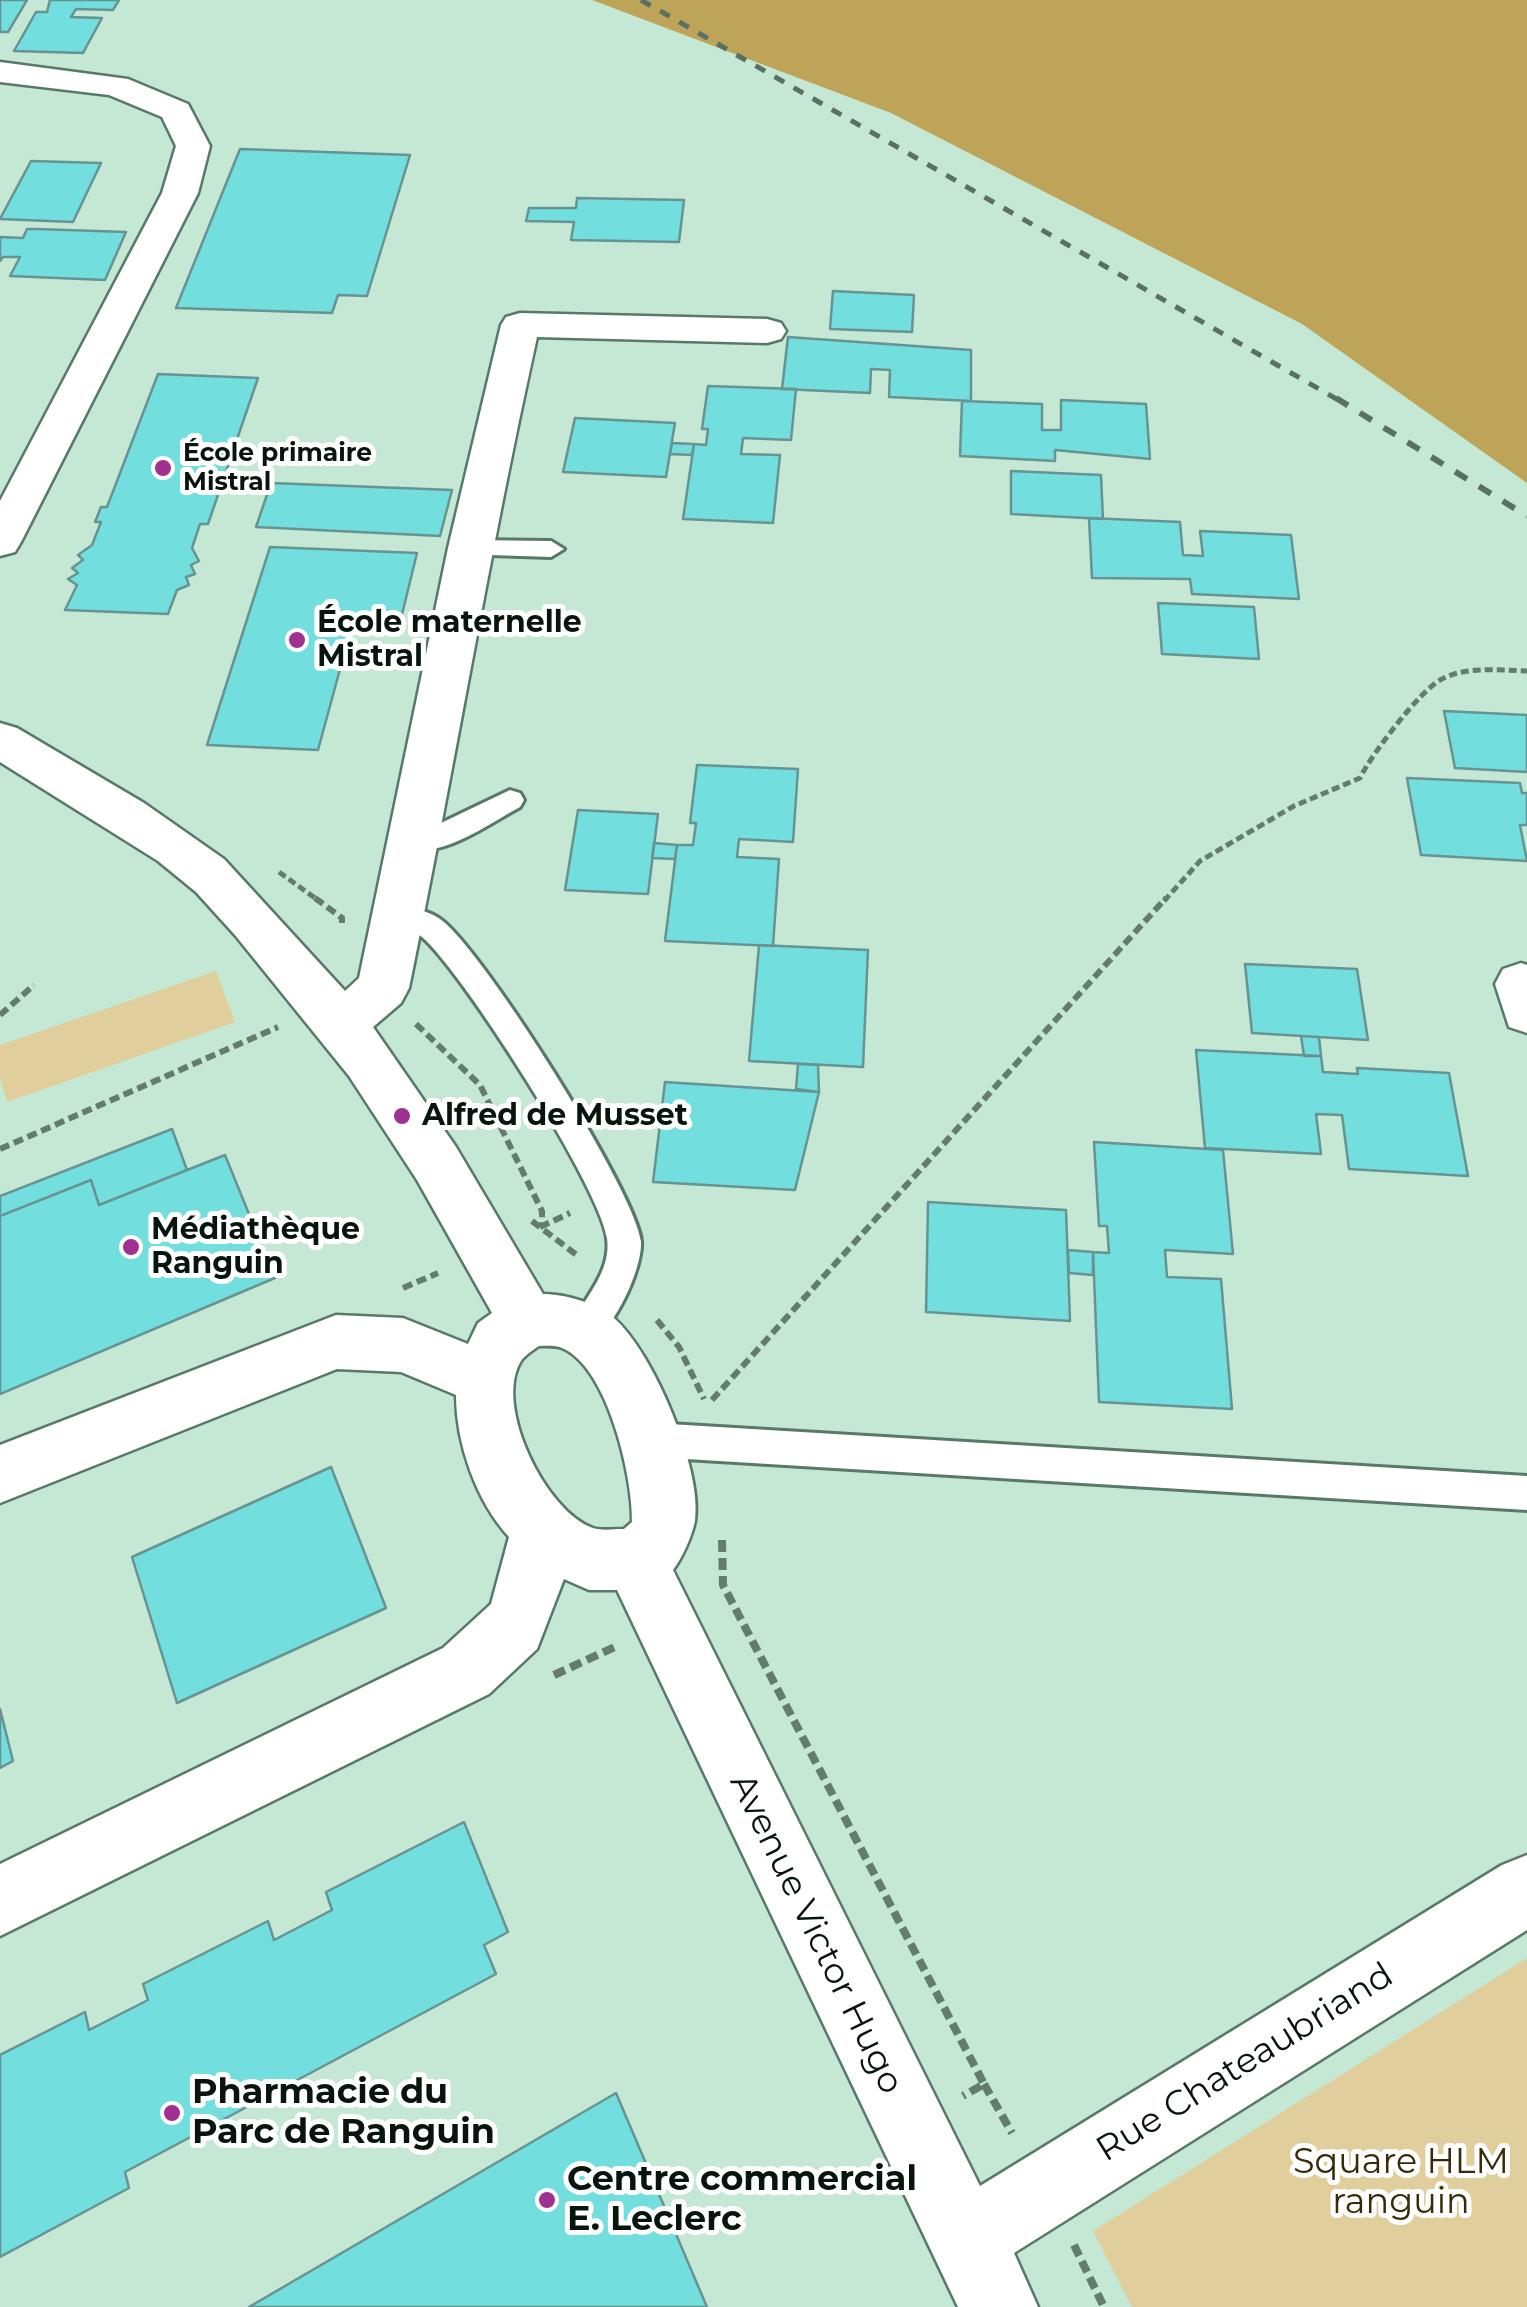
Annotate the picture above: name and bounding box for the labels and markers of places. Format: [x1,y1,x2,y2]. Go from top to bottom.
place label: École primaire Mistral [183,439,372,498]
marker: École primaire Mistral [152,457,174,479]
place label: École maternelle Mistral [317,605,582,676]
marker: École maternelle Mistral [286,629,308,651]
place label: Alfred de Musset [422,1098,688,1134]
marker: Alfred de Musset [391,1105,413,1127]
place label: Médiathèque Ranguin [151,1212,360,1282]
marker: Médiathèque Ranguin [120,1236,142,1258]
place label: Pharmacie du Parc de Ranguin [192,2072,495,2154]
marker: Pharmacie du Parc de Ranguin [161,2102,183,2124]
place label: Centre commercial E. Leclerc [567,2159,917,2241]
marker: Centre commercial E. Leclerc [536,2189,558,2211]

